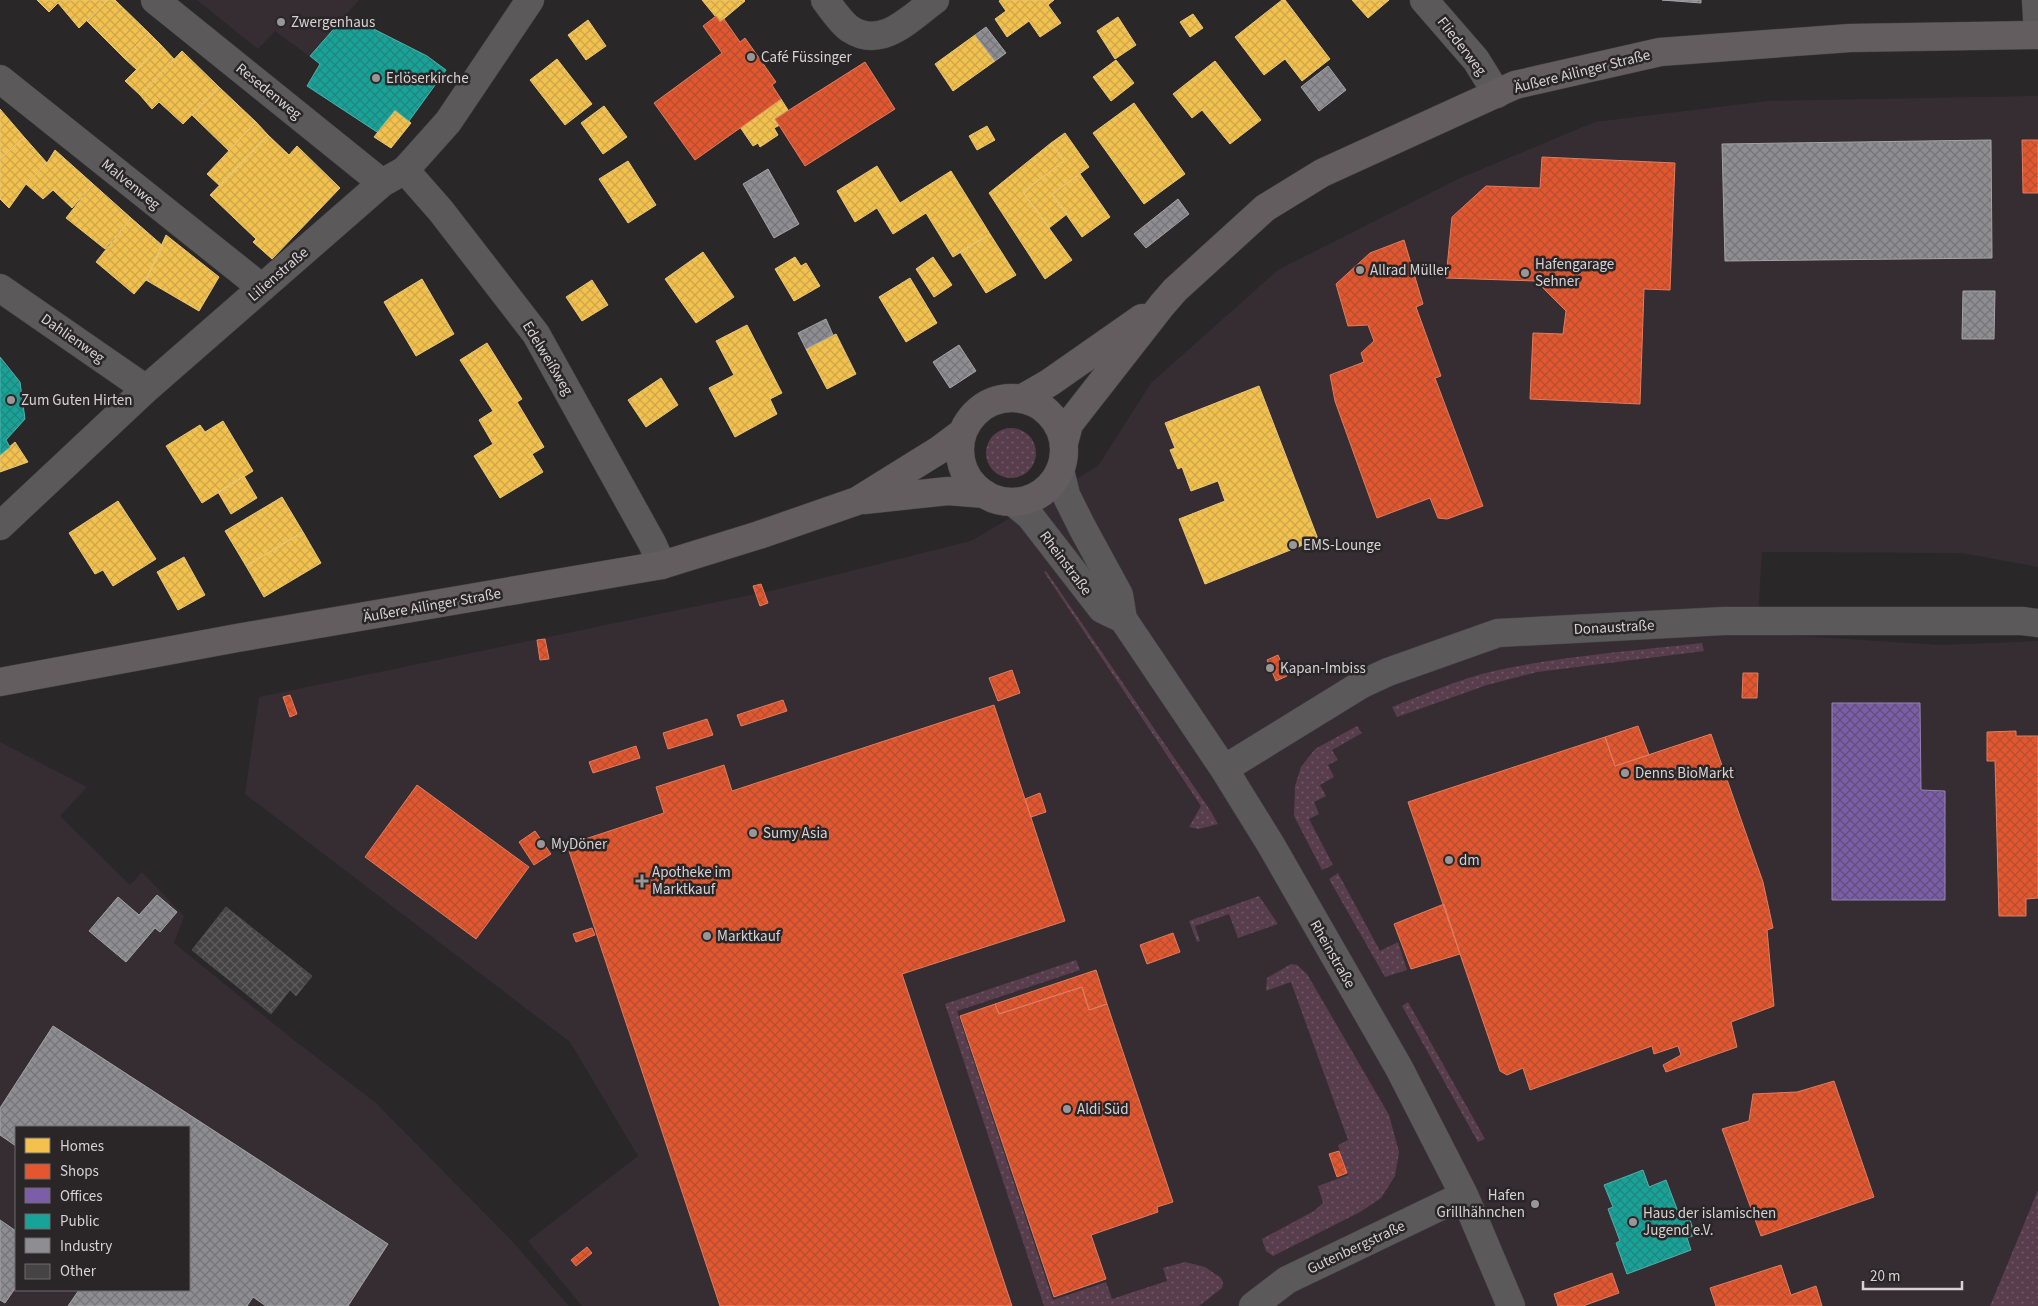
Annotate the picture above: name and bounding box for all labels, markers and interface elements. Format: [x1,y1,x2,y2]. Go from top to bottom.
place label: Zwergenhaus [291,12,375,33]
street label: Fliederweg [1432,13,1491,80]
marker: Zwergenhaus [275,16,287,28]
street label: Äußere Ailinger Straße [1512,44,1652,99]
place label: Café Füssinger [761,47,852,68]
marker: Café Füssinger [745,51,757,63]
street label: Resedenweg [231,58,306,125]
place label: Erlöserkirche [386,68,469,89]
marker: Erlöserkirche [370,72,382,84]
street label: Malvenweg [97,154,165,215]
street label: Lilienstraße [244,242,313,306]
place label: Hafengarage Sehner [1535,254,1614,292]
place label: Allrad Müller [1370,260,1450,281]
marker: Allrad Müller [1354,264,1366,276]
marker: Hafengarage Sehner [1519,267,1531,279]
street label: Dahlienweg [37,309,109,368]
street label: Edelweißweg [517,317,578,400]
place label: Zum Guten Hirten [21,390,132,411]
marker: Zum Guten Hirten [5,394,17,406]
street label: Rheinstraße [1034,527,1097,600]
place label: EMS-Lounge [1303,535,1381,556]
marker: EMS-Lounge [1287,539,1299,551]
street label: Äußere Ailinger Straße [362,583,503,628]
street label: Donaustraße [1573,615,1655,640]
place label: Kapan-Imbiss [1280,658,1366,679]
marker: Kapan-Imbiss [1264,662,1276,674]
place label: Denns BioMarkt [1635,763,1734,784]
marker: Denns BioMarkt [1619,767,1631,779]
place label: Sumy Asia [763,823,828,844]
marker: Sumy Asia [747,827,759,839]
place label: MyDöner [551,834,608,855]
marker: MyDöner [535,838,547,850]
place label: dm [1459,850,1480,871]
marker: dm [1443,854,1455,866]
place label: Apotheke im Marktkauf [652,862,731,900]
marker: Apotheke im Marktkauf [636,875,648,887]
street label: Rheinstraße [1305,916,1361,992]
place label: Marktkauf [717,926,781,947]
marker: Marktkauf [701,930,713,942]
place label: Aldi Süd [1077,1099,1128,1120]
marker: Aldi Süd [1061,1103,1073,1115]
legend [15,1126,190,1291]
text: Homes [60,1136,104,1157]
text: Shops [60,1161,99,1182]
place label: Hafen Grillhähnchen [1436,1185,1525,1223]
text: Offices [60,1186,103,1207]
marker: Hafen Grillhähnchen [1529,1198,1541,1210]
place label: Haus der islamischen Jugend e.V. [1643,1203,1776,1241]
text: Public [60,1211,99,1232]
street label: Gutenbergstraße [1304,1216,1409,1279]
marker: Haus der islamischen Jugend e.V. [1627,1216,1639,1228]
text: Industry [60,1236,112,1257]
scale bar [1863,1258,1962,1290]
text: Other [60,1261,97,1282]
text: 20 m [1870,1266,1900,1287]

